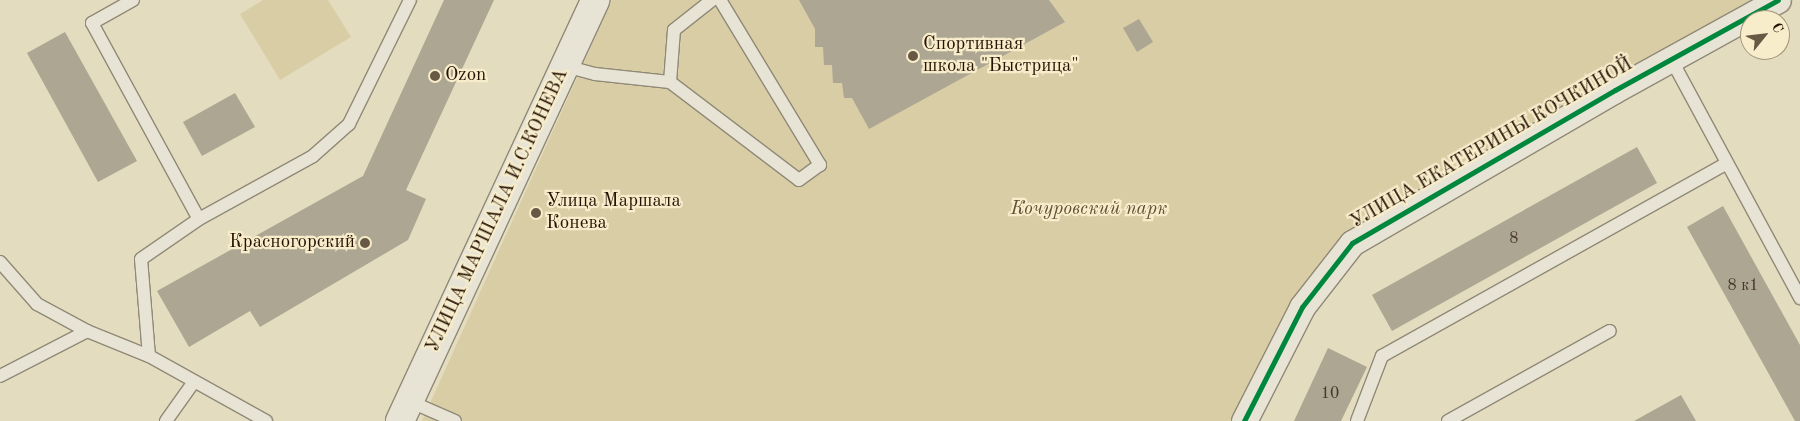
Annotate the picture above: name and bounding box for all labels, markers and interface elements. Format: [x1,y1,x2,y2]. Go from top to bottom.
north arrow [1740,10,1790,60]
text: С [1769,21,1786,36]
place label: Спортивная школа "Быстрица" [923,34,1079,78]
marker: Спортивная школа "Быстрица" [907,50,919,62]
street label: УЛИЦА ЕКАТЕРИНЫ КОЧКИНОЙ [1347,54,1637,234]
street label: УЛИЦА МАРШАЛА И.С.КОНЕВА [422,65,574,357]
place label: Ozon [445,65,486,87]
marker: Ozon [429,70,441,82]
place label: Улица Маршала Конева [546,191,681,235]
park label: Кочуровский парк [1011,199,1167,221]
marker: Улица Маршала Конева [530,207,542,219]
house number: 8 [1509,229,1519,249]
place label: Красногорский [229,232,355,254]
marker: Красногорский [359,237,371,249]
house number: 8 к1 [1727,276,1759,296]
house number: 10 [1321,384,1339,404]

